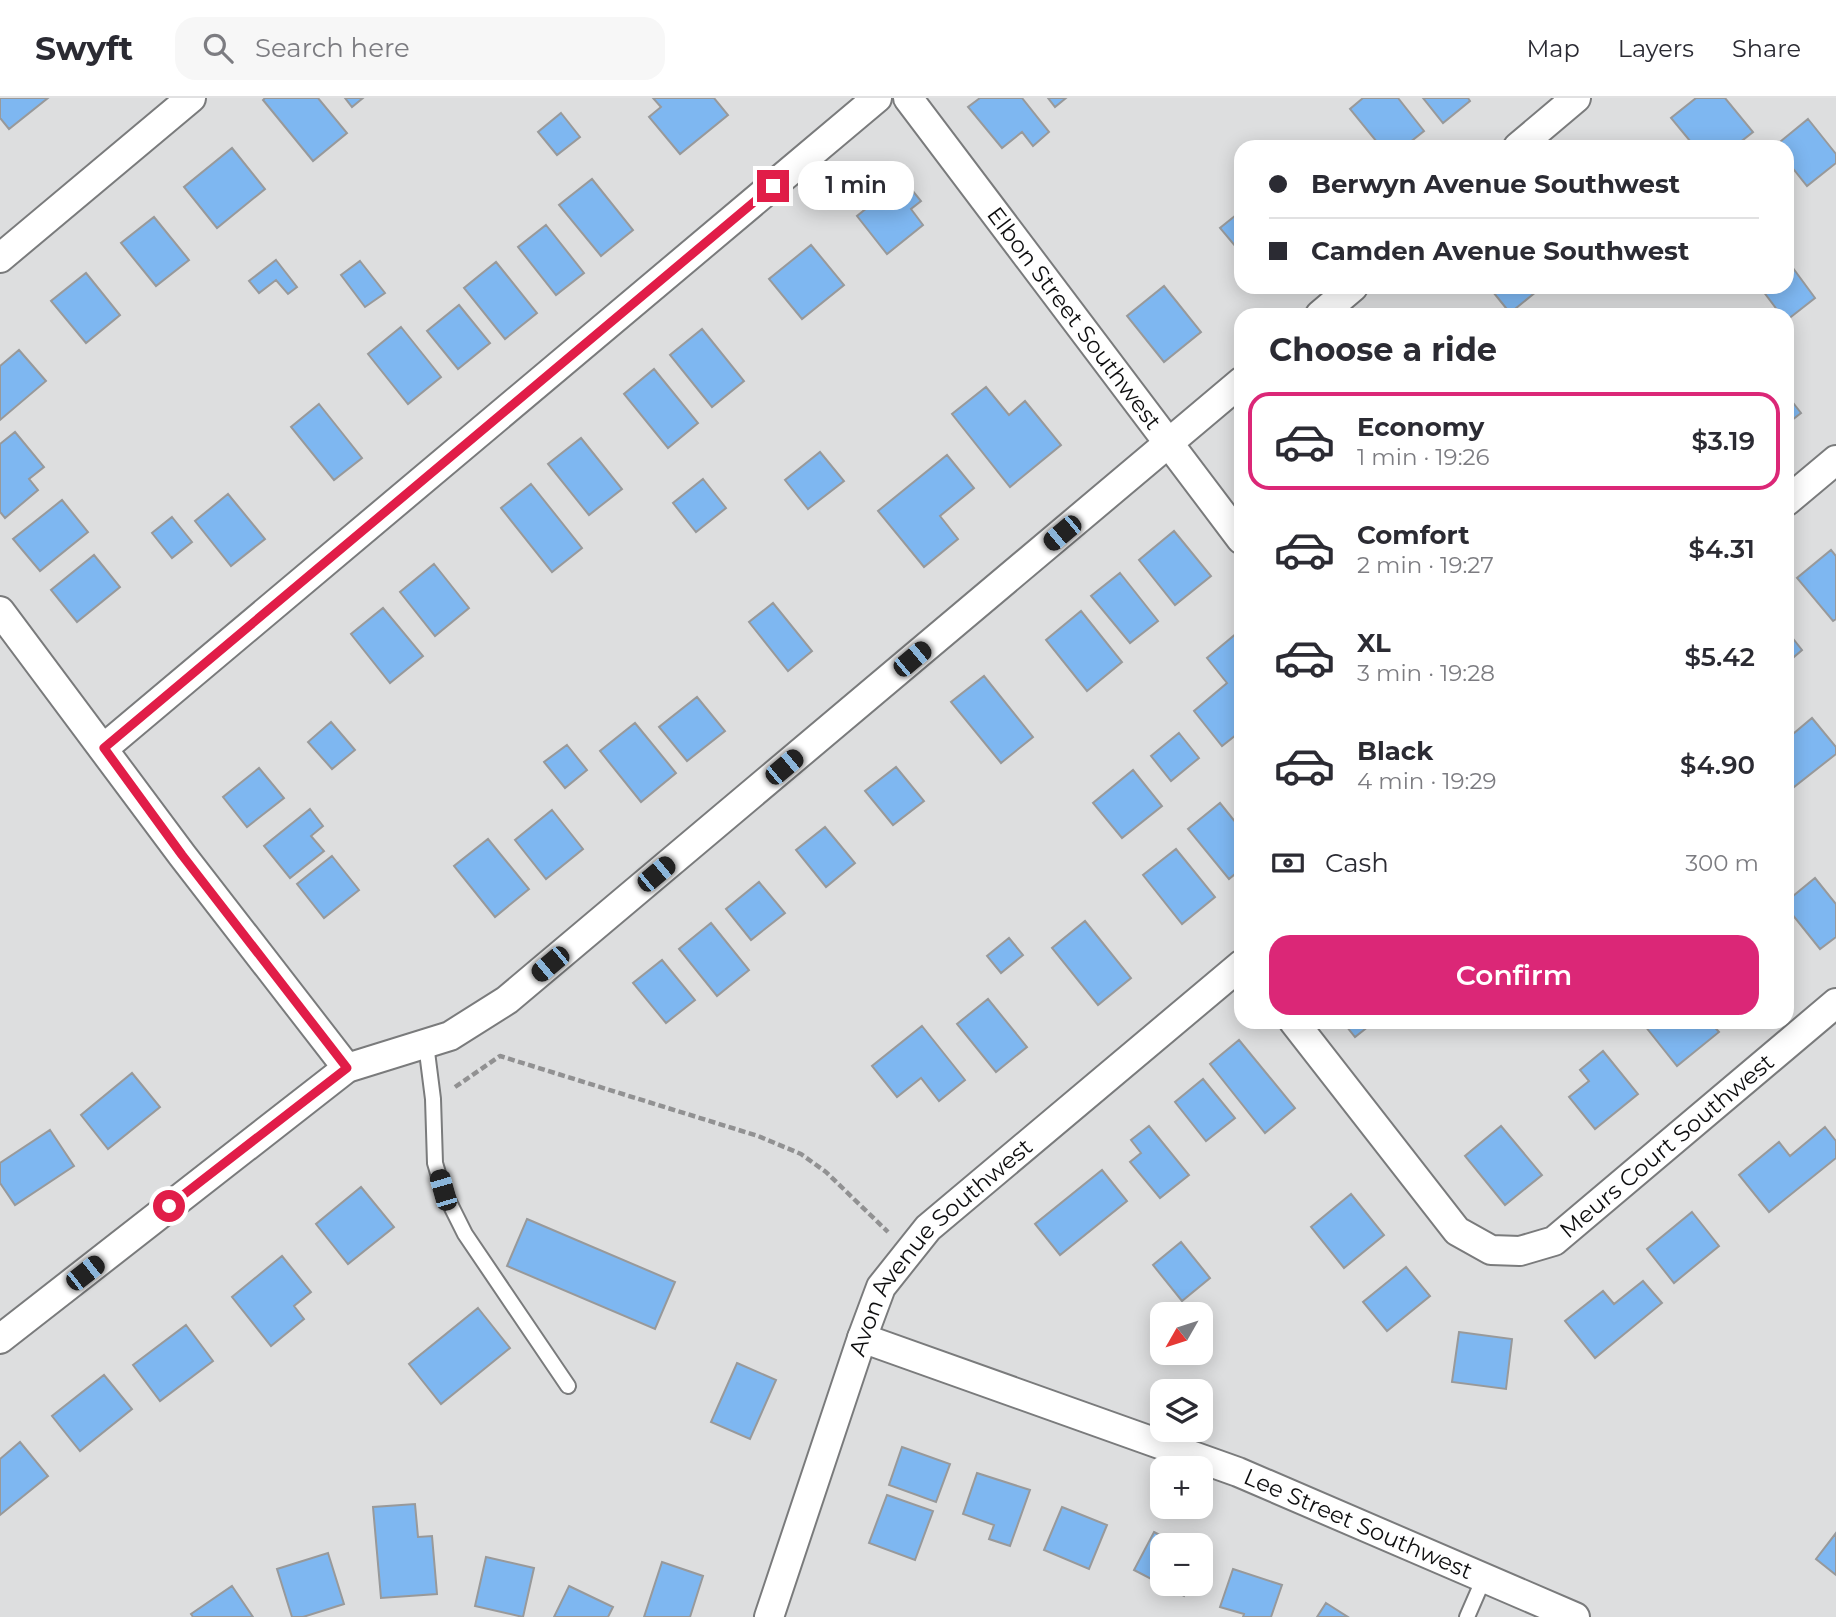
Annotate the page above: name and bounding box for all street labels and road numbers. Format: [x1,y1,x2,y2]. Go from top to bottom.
street label: Elbon Street Southwest [981,201,1167,435]
street label: Meurs Court Southwest [1554,1048,1780,1244]
street label: Avon Avenue Southwest [843,1132,1038,1360]
street label: Lee Street Southwest [1240,1462,1477,1585]

